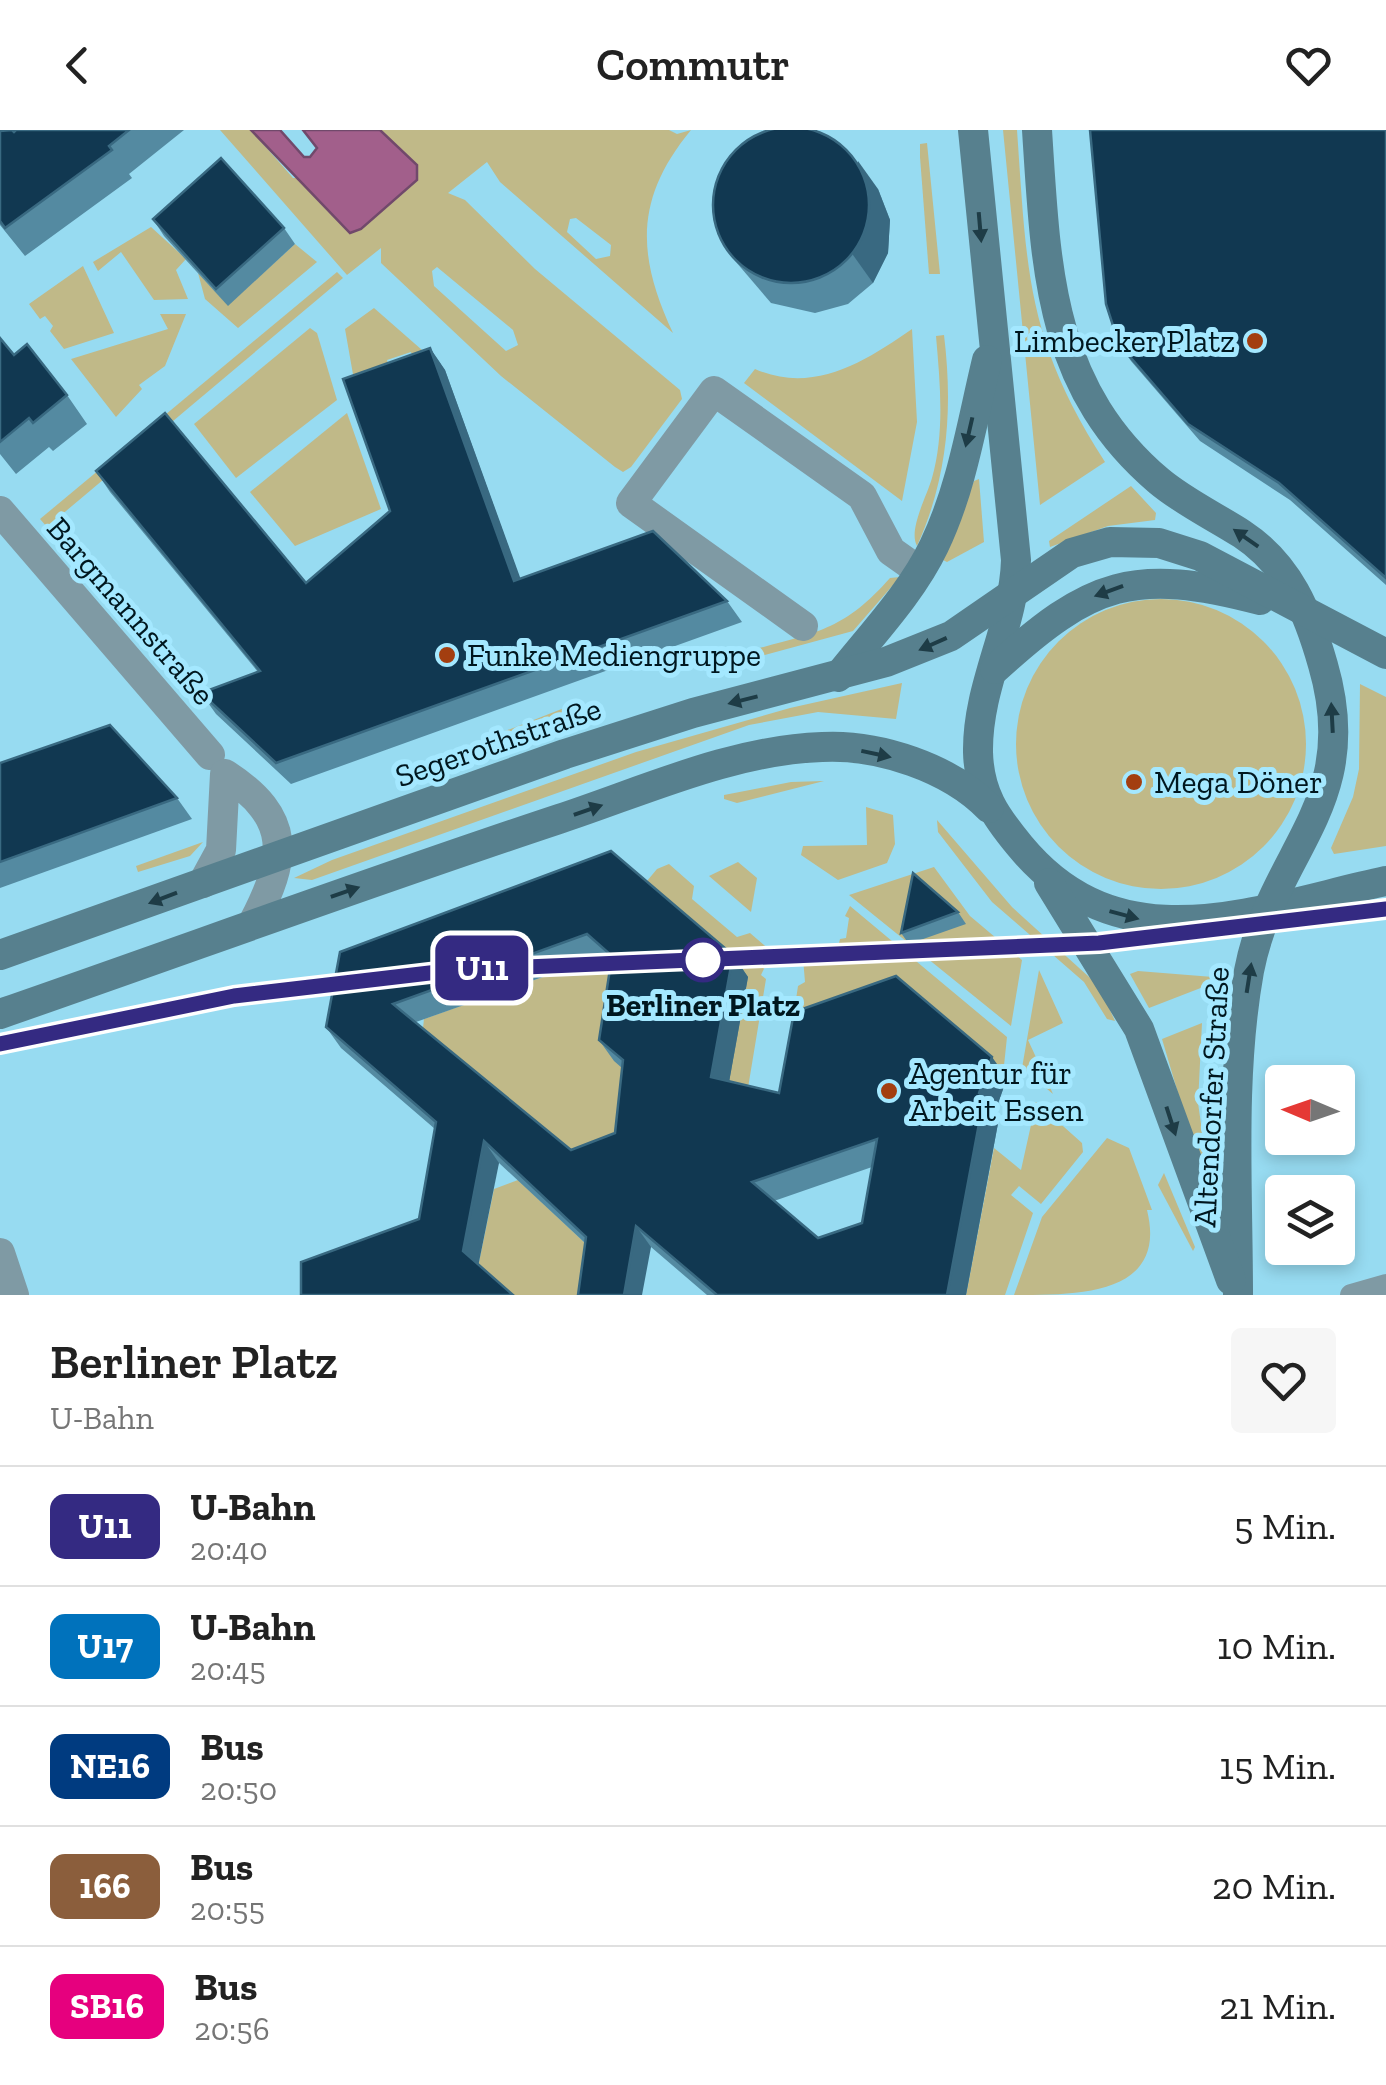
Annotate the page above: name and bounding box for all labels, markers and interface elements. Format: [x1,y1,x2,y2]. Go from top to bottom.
icon: back [50,38,105,93]
text: Commutr [596,38,790,92]
icon: heart [1281,38,1336,93]
one-way arrow [973,212,989,244]
place label: Limbecker Platz [1014,322,1235,360]
marker: Limbecker Platz [1244,330,1266,352]
one-way arrow [961,417,977,448]
street label: Bargmannstraße [39,509,223,713]
one-way arrow [1233,529,1259,548]
one-way arrow [1094,584,1124,599]
place label: Funke Mediengruppe [467,636,761,674]
one-way arrow [918,636,948,652]
marker: Funke Mediengruppe [436,644,458,666]
street label: Segerothstraße [390,689,606,795]
one-way arrow [727,693,758,708]
one-way arrow [1324,701,1340,733]
one-way arrow [861,747,892,762]
place label: Mega Döner [1154,763,1323,801]
marker: Mega Döner [1123,771,1145,793]
one-way arrow [573,801,603,816]
one-way arrow [330,884,360,899]
one-way arrow [147,891,177,906]
one-way arrow [1109,907,1140,923]
line badge: U11 [424,936,540,1000]
marker: Berliner Platz [682,939,724,981]
text: U11 [455,947,509,989]
one-way arrow [1242,962,1257,993]
street label: Altendorfer Straße [1185,966,1237,1228]
place label: Berliner Platz [606,986,800,1024]
place label: Agentur für Arbeit Essen [909,1054,1084,1129]
north arrow [1265,1065,1355,1155]
map controls [1265,1065,1355,1265]
marker: Agentur für Arbeit Essen [878,1080,900,1102]
one-way arrow [1165,1106,1180,1136]
button: layers [1265,1175,1355,1265]
button: heart [1231,1328,1336,1433]
text: Berliner Platz [50,1333,338,1390]
text: U-Bahn [50,1399,154,1437]
text: U-Bahn [190,1484,316,1530]
text: 5 Min. [1234,1503,1336,1549]
text: U11 [78,1505,132,1547]
text: 20:40 [190,1530,268,1568]
text: U-Bahn [190,1604,316,1650]
text: 10 Min. [1217,1623,1336,1669]
text: U17 [77,1625,133,1667]
text: 20:45 [190,1650,266,1688]
text: Bus [200,1724,264,1770]
text: 15 Min. [1219,1743,1336,1789]
text: NE16 [70,1745,150,1787]
text: 20:50 [200,1770,277,1808]
text: Bus [190,1844,253,1890]
text: 20 Min. [1212,1863,1336,1909]
text: 166 [79,1865,131,1907]
text: 20:55 [190,1890,265,1928]
text: Bus [194,1964,257,2010]
text: 21 Min. [1219,1983,1336,2029]
text: SB16 [70,1985,144,2027]
text: 20:56 [194,2010,270,2048]

